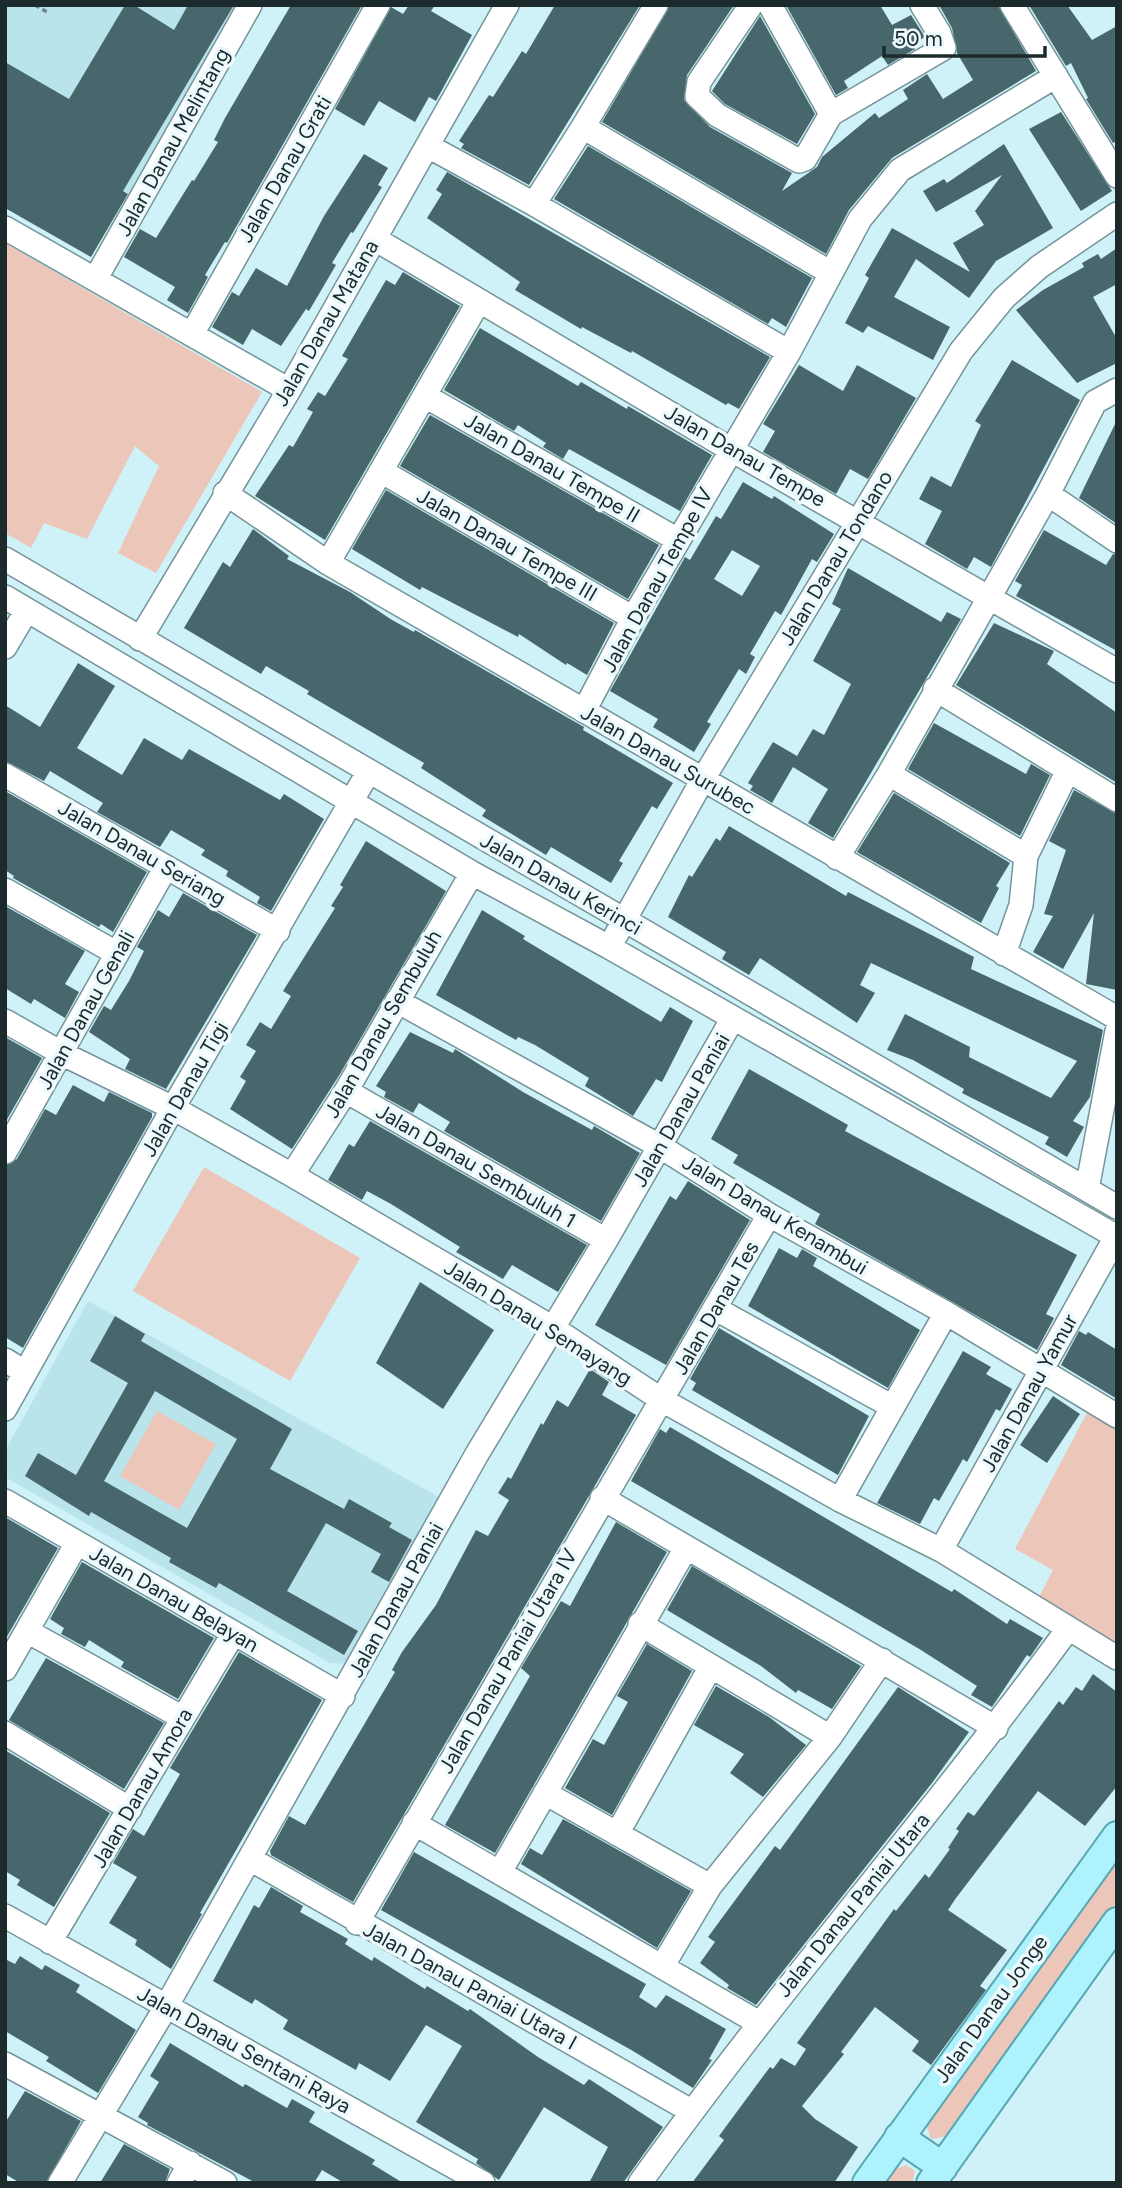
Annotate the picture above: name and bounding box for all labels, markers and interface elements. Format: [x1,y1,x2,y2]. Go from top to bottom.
scale bar [884,14,1045,58]
text: 50 m [894,26,943,51]
street label: Jalan Danau Melintang [110,43,235,240]
street label: Jalan Danau Grati [233,91,337,246]
street label: Jalan Danau Matana [268,235,383,410]
street label: Jalan Danau Tempe [660,399,830,512]
street label: Jalan Danau Tempe II [460,407,644,528]
street label: Jalan Danau Tondano [774,466,898,650]
street label: Jalan Danau Tempe III [413,483,602,606]
street label: Jalan Danau Tempe IV [595,483,718,676]
street label: Jalan Danau Surubec [577,700,760,820]
street label: Jalan Danau Seriang [54,794,230,911]
street label: Jalan Danau Kerinci [476,827,646,940]
street label: Jalan Danau Sembuluh [319,925,447,1122]
street label: Jalan Danau Genali [32,926,140,1093]
street label: Jalan Danau Tigi [136,1017,233,1161]
street label: Jalan Danau Paniai [626,1029,735,1191]
street label: Jalan Danau Sembuluh 1 [372,1098,581,1233]
street label: Jalan Danau Kenambui [678,1149,872,1280]
street label: Jalan Danau Tes [667,1237,764,1379]
street label: Jalan Danau Semayang [440,1255,637,1391]
street label: Jalan Danau Yamur [975,1309,1082,1476]
street label: Jalan Danau Paniai [343,1518,448,1682]
street label: Jalan Danau Belayan [85,1540,263,1657]
street label: Jalan Danau Paniai Utara IV [433,1544,582,1777]
street label: Jalan Danau Amora [86,1703,197,1872]
street label: Jalan Danau Paniai Utara [771,1808,935,2002]
street label: Jalan Danau Paniai Utara I [359,1916,581,2055]
street label: Jalan Danau Jonge [929,1930,1053,2088]
street label: Jalan Danau Sentani Raya [133,1980,355,2119]

